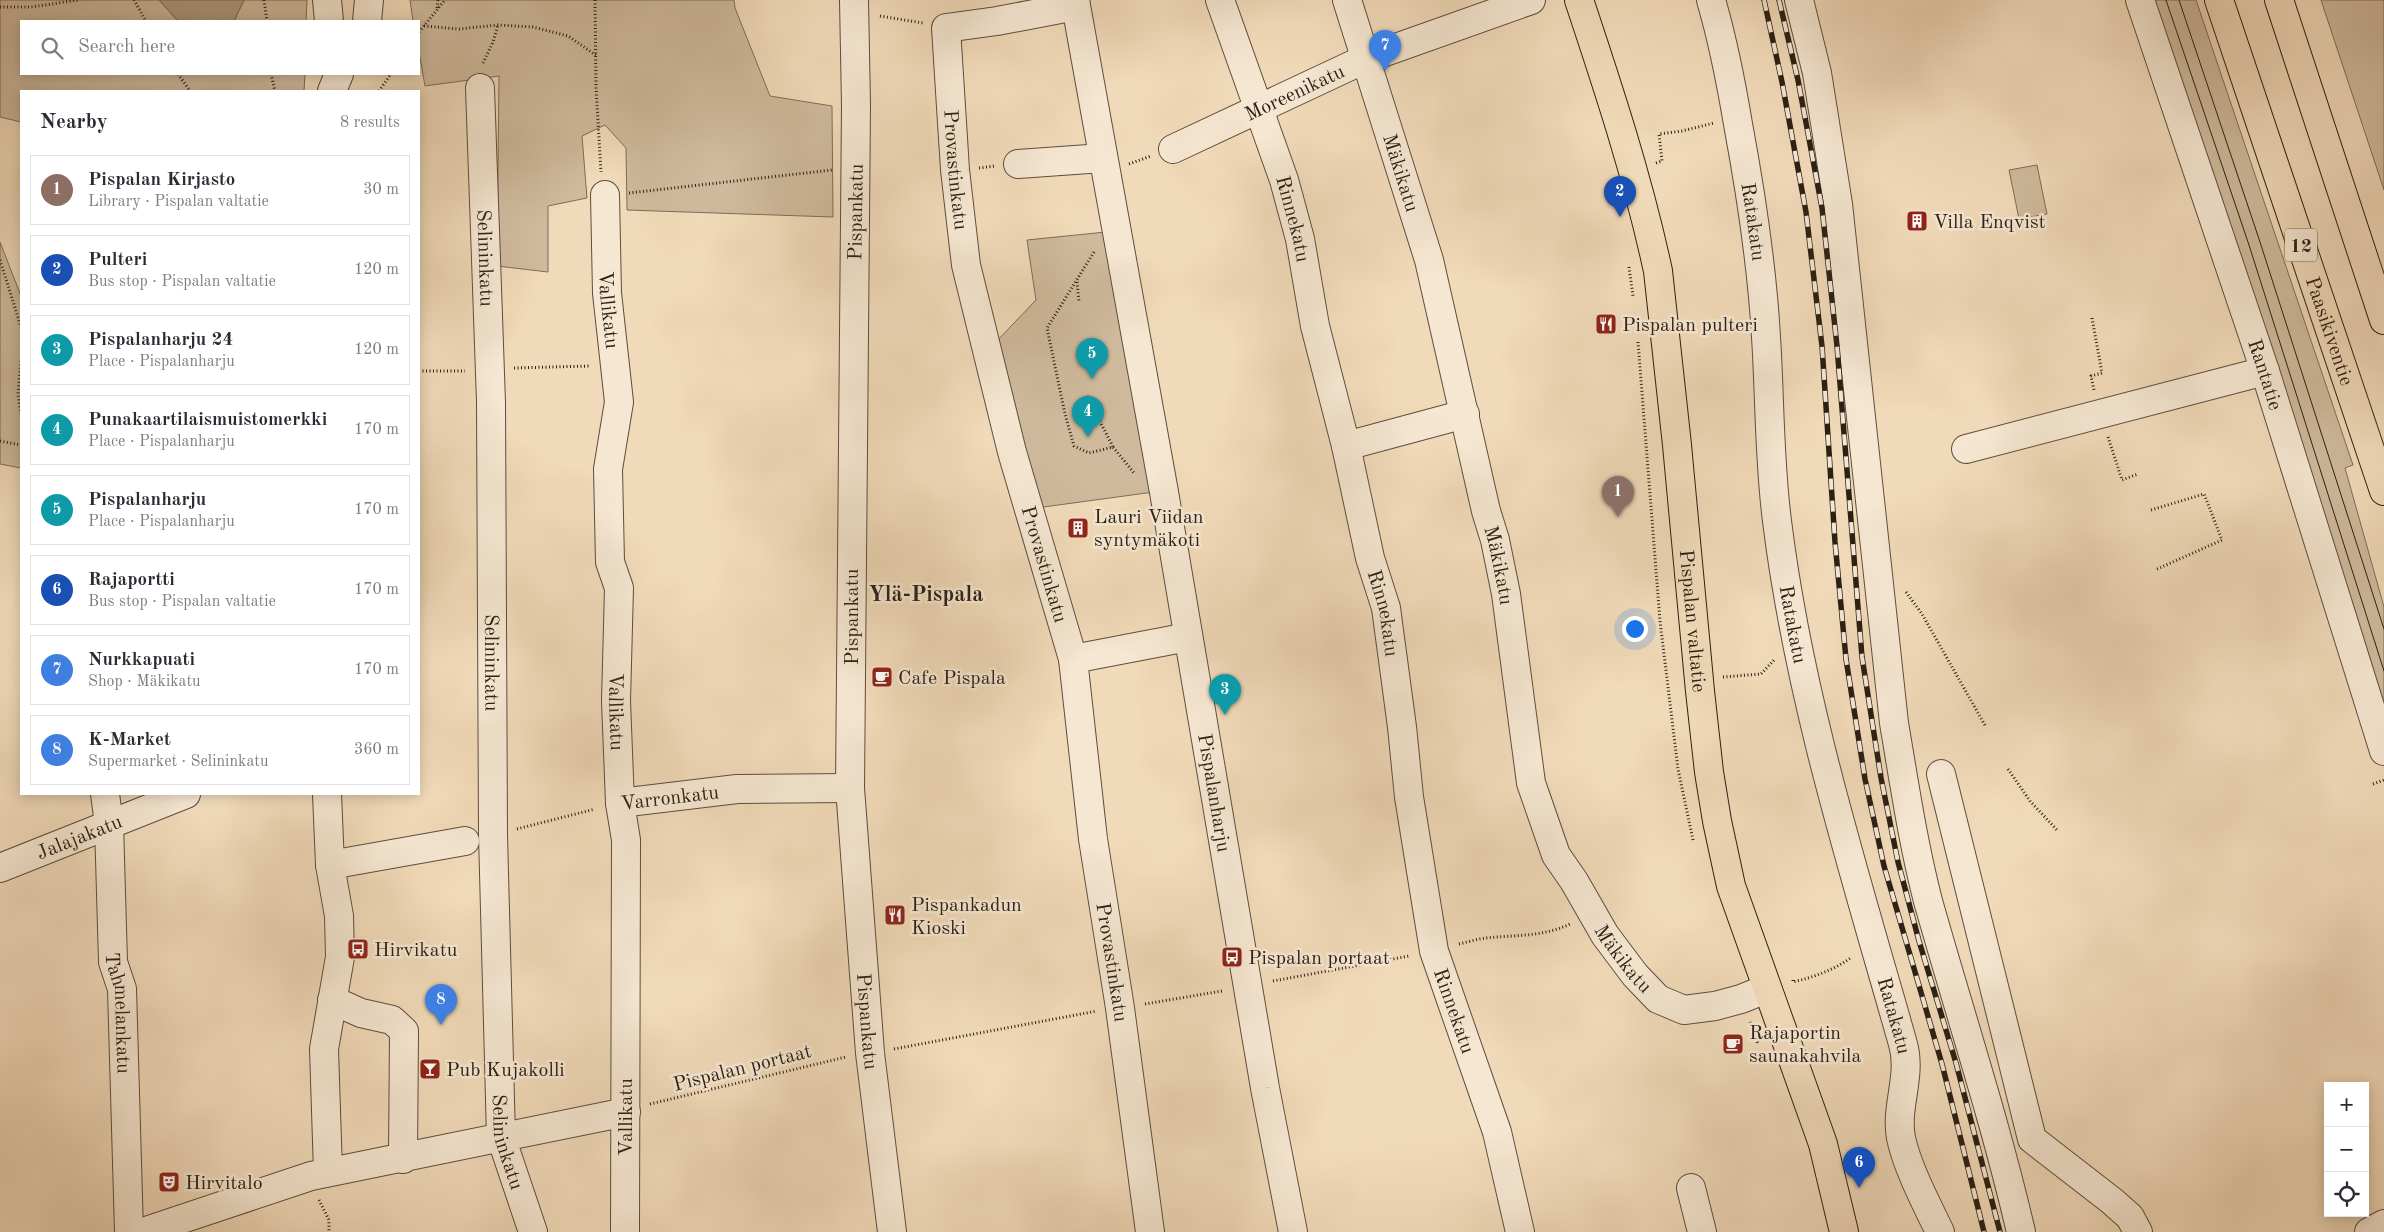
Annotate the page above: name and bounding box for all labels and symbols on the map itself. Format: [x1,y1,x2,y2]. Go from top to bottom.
pin: 7 [1369,30,1401,71]
street label: Moreenikatu [1242,62,1348,126]
street label: Provastinkatu [939,109,970,231]
street label: Mäkikatu [1378,132,1421,215]
street label: Pispankatu [846,163,868,261]
street label: Rinnekatu [1271,174,1312,264]
pin: 2 [1604,176,1636,217]
street label: Ratakatu [1736,181,1767,263]
street label: Selininkatu [472,209,496,307]
building icon: Villa Enqvist [1905,209,1929,233]
place label: Villa Enqvist [1933,213,2046,233]
road number: 12 [2285,228,2317,262]
street label: Vallikatu [595,271,621,350]
street label: Paasikiventie [2301,274,2356,389]
restaurant icon: Pispalan pulteri [1594,312,1618,336]
place label: Pispalan pulteri [1622,316,1758,336]
street label: Rantatie [2243,337,2285,413]
pin: 5 [1076,338,1108,379]
pin: 4 [1072,396,1104,437]
pin: 1 [1602,476,1634,517]
street label: Provastinkatu [1016,504,1070,625]
place label: Lauri Viidan syntymäkoti [1094,508,1204,551]
building icon: Lauri Viidan syntymäkoti [1066,516,1090,540]
street label: Mäkikatu [1479,524,1515,607]
street label: Pispalan valtatie [1675,549,1708,693]
street label: Pispankatu [843,568,863,665]
street label: Rinnekatu [1362,568,1400,658]
district label: Ylä-Pispala [869,584,983,606]
street label: Ratakatu [1775,584,1809,666]
street label: Selininkatu [480,614,500,712]
your location [1622,616,1648,642]
cafe icon: Cafe Pispala [870,665,894,689]
place label: Cafe Pispala [898,669,1006,689]
street label: Vallikatu [604,673,626,752]
pin: 3 [1209,674,1241,715]
street label: Pispalanharju [1193,732,1233,854]
street label: Varronkatu [620,783,720,815]
street label: Jalajakatu [34,812,126,864]
place label: Pispankadun Kioski [911,896,1022,939]
street label: Provastinkatu [1091,901,1130,1024]
restaurant icon: Pispankadun Kioski [883,903,907,927]
street label: Mäkikatu [1589,922,1655,998]
bus stop icon: Hirvikatu [346,937,370,961]
place label: Hirvikatu [374,941,458,961]
bus stop icon: Pispalan portaat [1220,945,1244,969]
place label: Pispalan portaat [1248,949,1390,969]
street label: Tahmelankatu [101,952,132,1074]
street label: Rinnekatu [1429,966,1477,1057]
street label: Pispankatu [852,972,880,1071]
street label: Ratakatu [1872,975,1913,1056]
pin: 8 [425,984,457,1025]
place label: Rajaportin saunakahvila [1749,1024,1861,1067]
cafe icon: Rajaportin saunakahvila [1721,1032,1745,1056]
street label: Pispalan portaat [671,1042,814,1096]
bar icon: Pub Kujakolli [418,1057,442,1081]
place label: Pub Kujakolli [446,1061,565,1081]
street label: Vallikatu [617,1078,637,1156]
street label: Selininkatu [488,1094,526,1193]
pin: 6 [1843,1147,1875,1188]
theatre icon: Hirvitalo [157,1170,181,1194]
place label: Hirvitalo [185,1174,263,1194]

